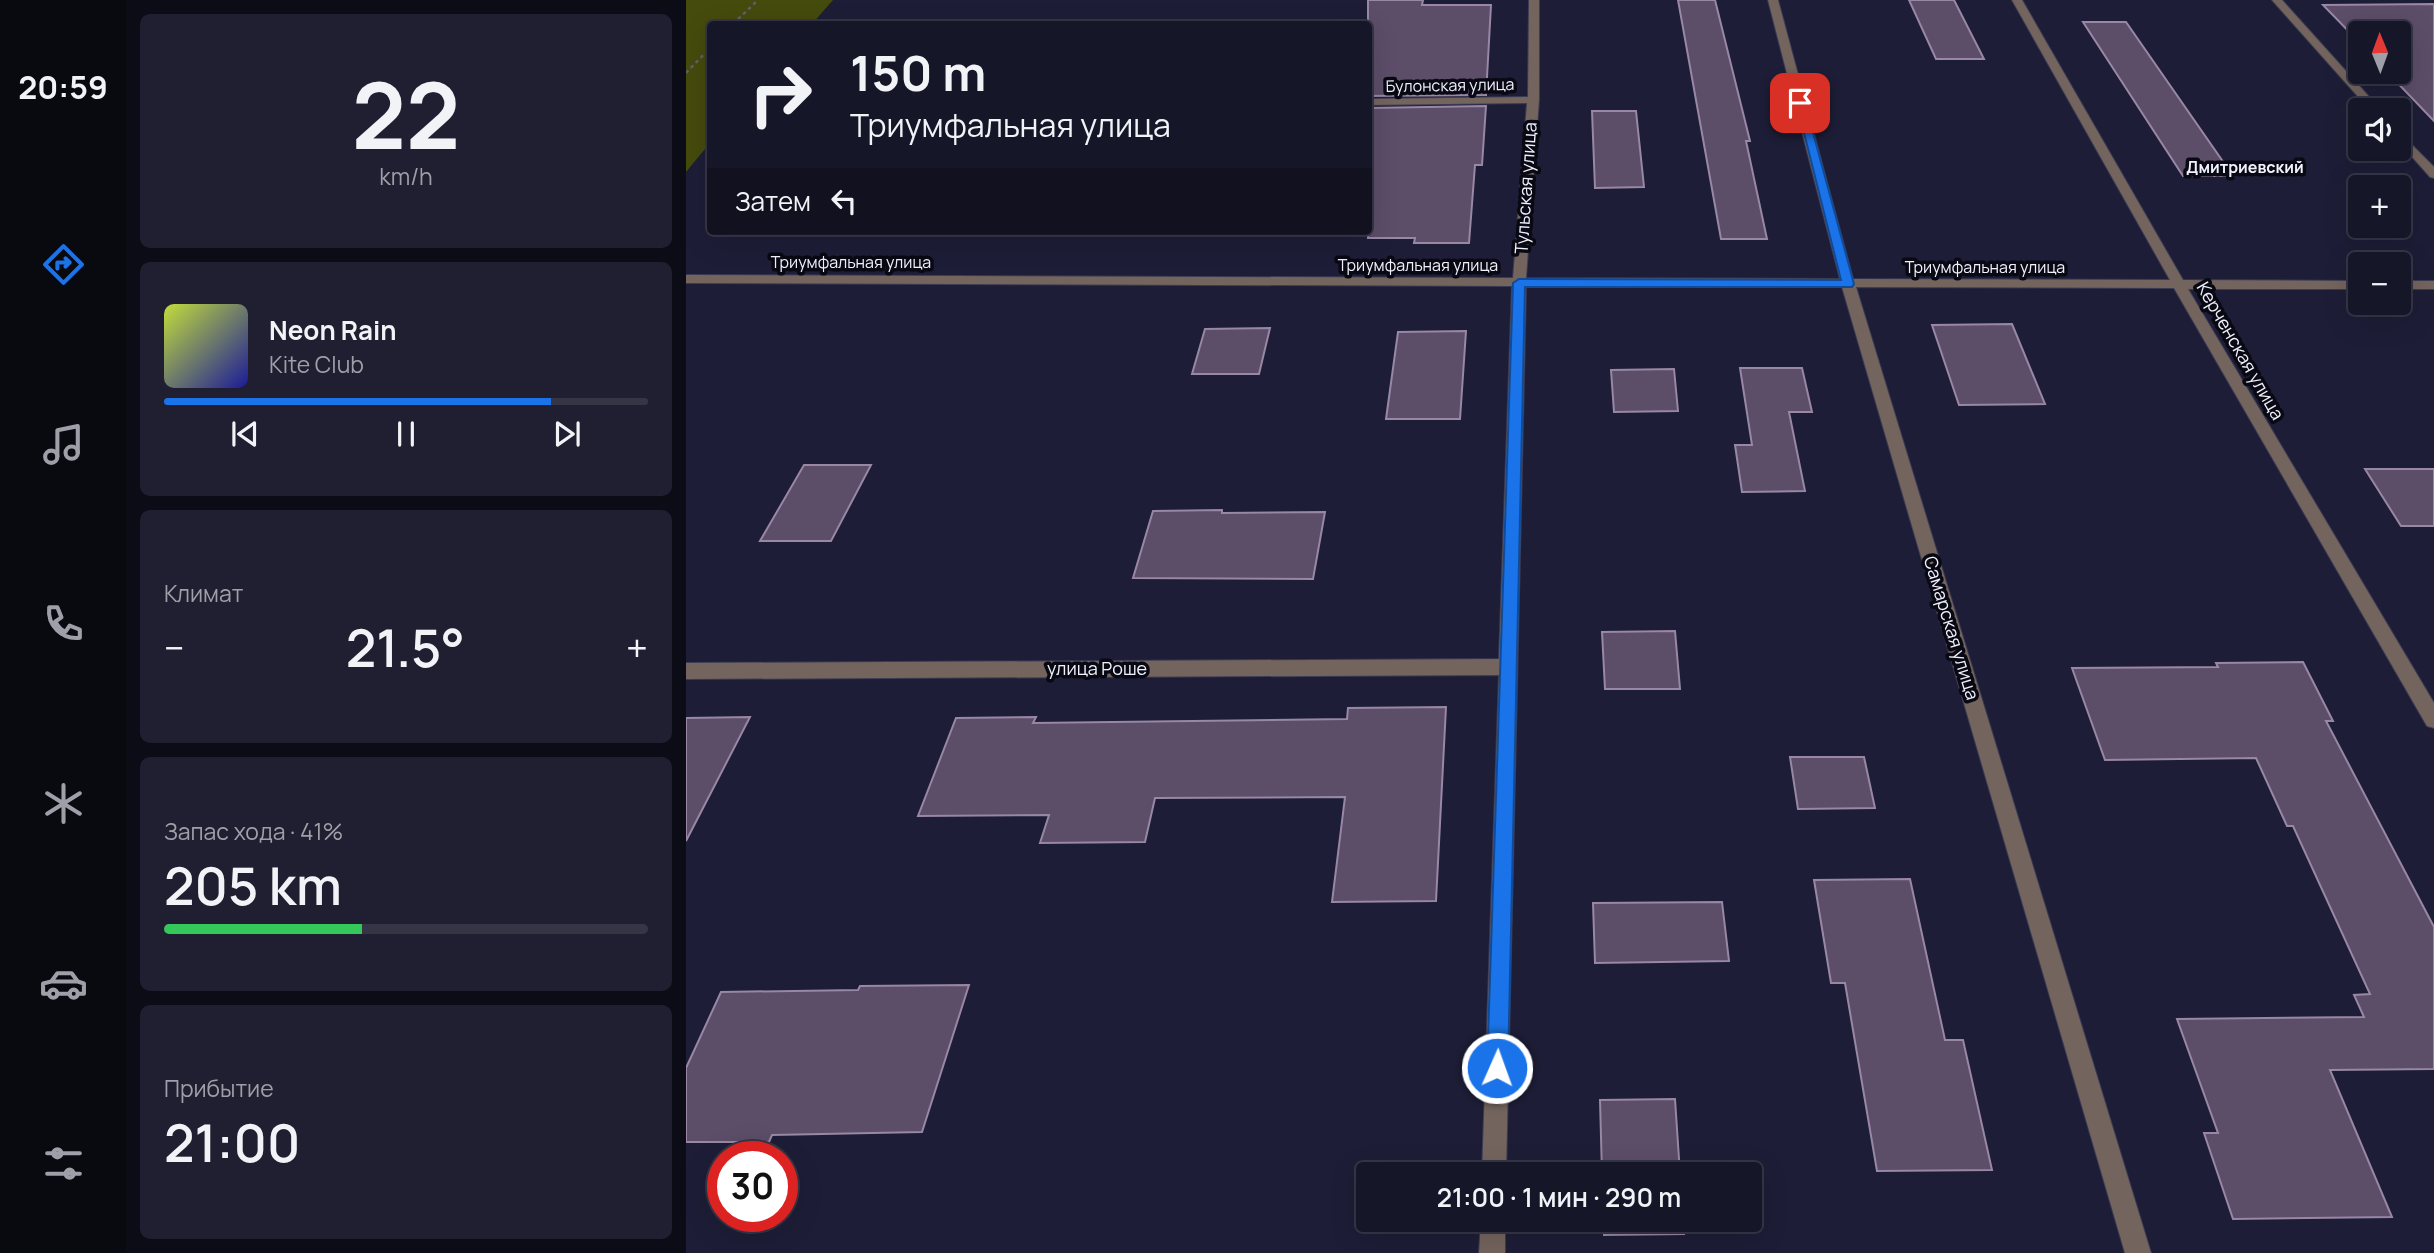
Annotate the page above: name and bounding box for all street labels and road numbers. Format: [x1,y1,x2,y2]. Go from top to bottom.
street label: Булонская улица [1385,73,1515,97]
street label: Тульская улица [1508,121,1542,255]
street label: Триумфальная улица [771,251,931,273]
street label: Триумфальная улица [1338,254,1498,276]
street label: Триумфальная улица [1905,256,2065,278]
street label: Керченская улица [2192,277,2290,424]
street label: Самарская улица [1919,553,1985,703]
street label: улица Роше [1047,656,1147,680]

